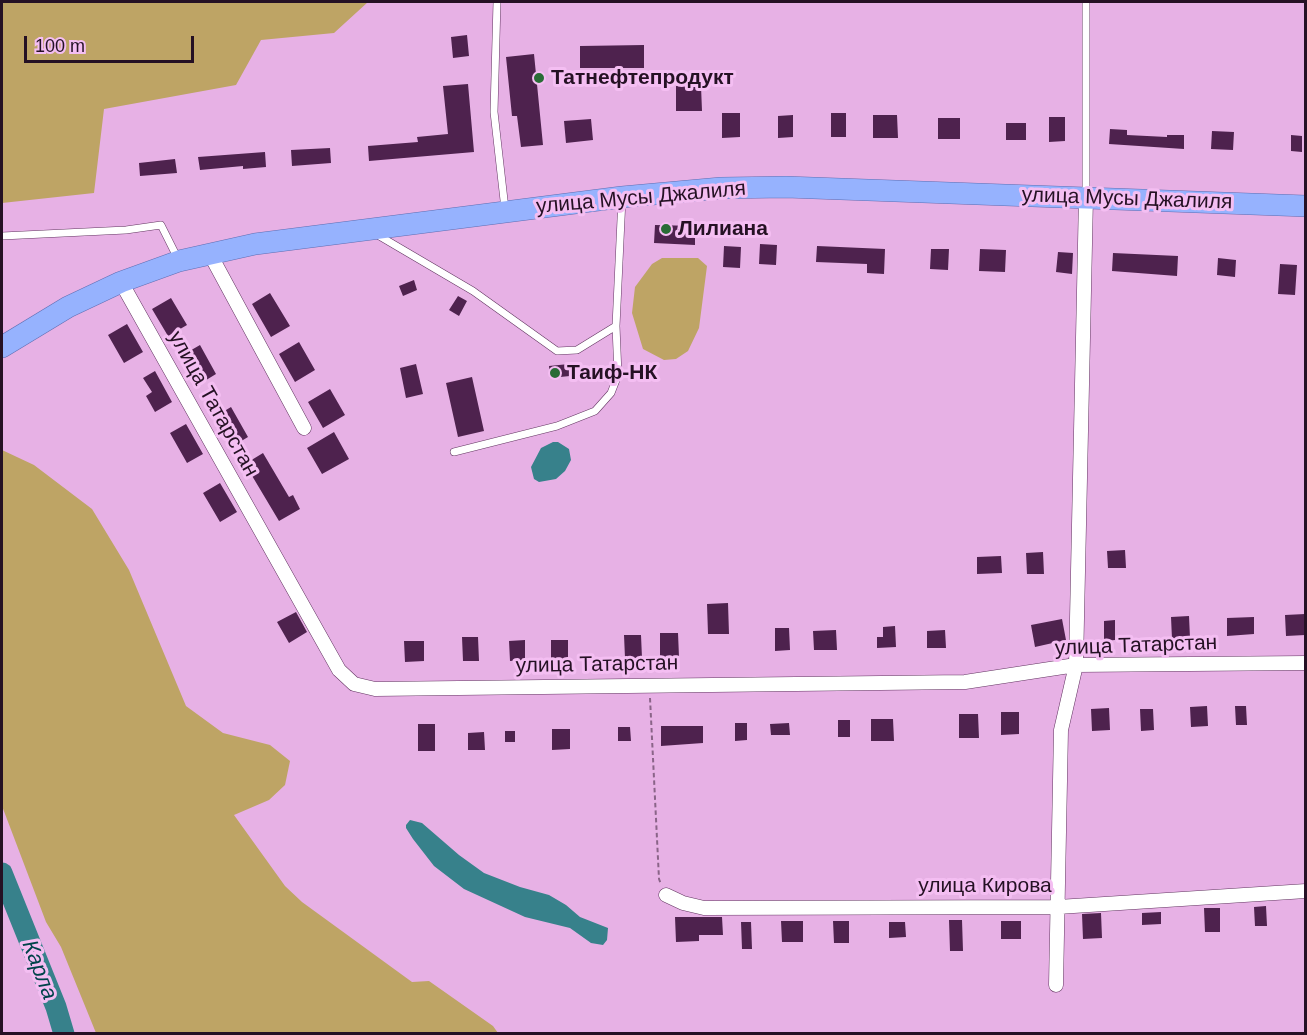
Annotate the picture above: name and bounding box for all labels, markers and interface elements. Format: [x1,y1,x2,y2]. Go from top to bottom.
scale bar [27,24,196,62]
text: 100 m [35,36,85,56]
place label: Татнефтепродукт [551,65,734,91]
marker: Татнефтепродукт [532,71,546,85]
street label: улица Мусы Джалиля [535,176,747,220]
street label: улица Мусы Джалиля [1021,183,1233,215]
place label: Лилиана [678,216,768,242]
marker: Лилиана [659,222,673,236]
street label: улица Татарстан [163,327,263,481]
place label: Таиф-НК [567,360,657,386]
marker: Таиф-НК [548,366,562,380]
street label: улица Татарстан [1054,631,1218,661]
street label: улица Татарстан [516,651,678,679]
street label: улица Кирова [918,873,1052,899]
water label: Карла [16,937,62,1003]

